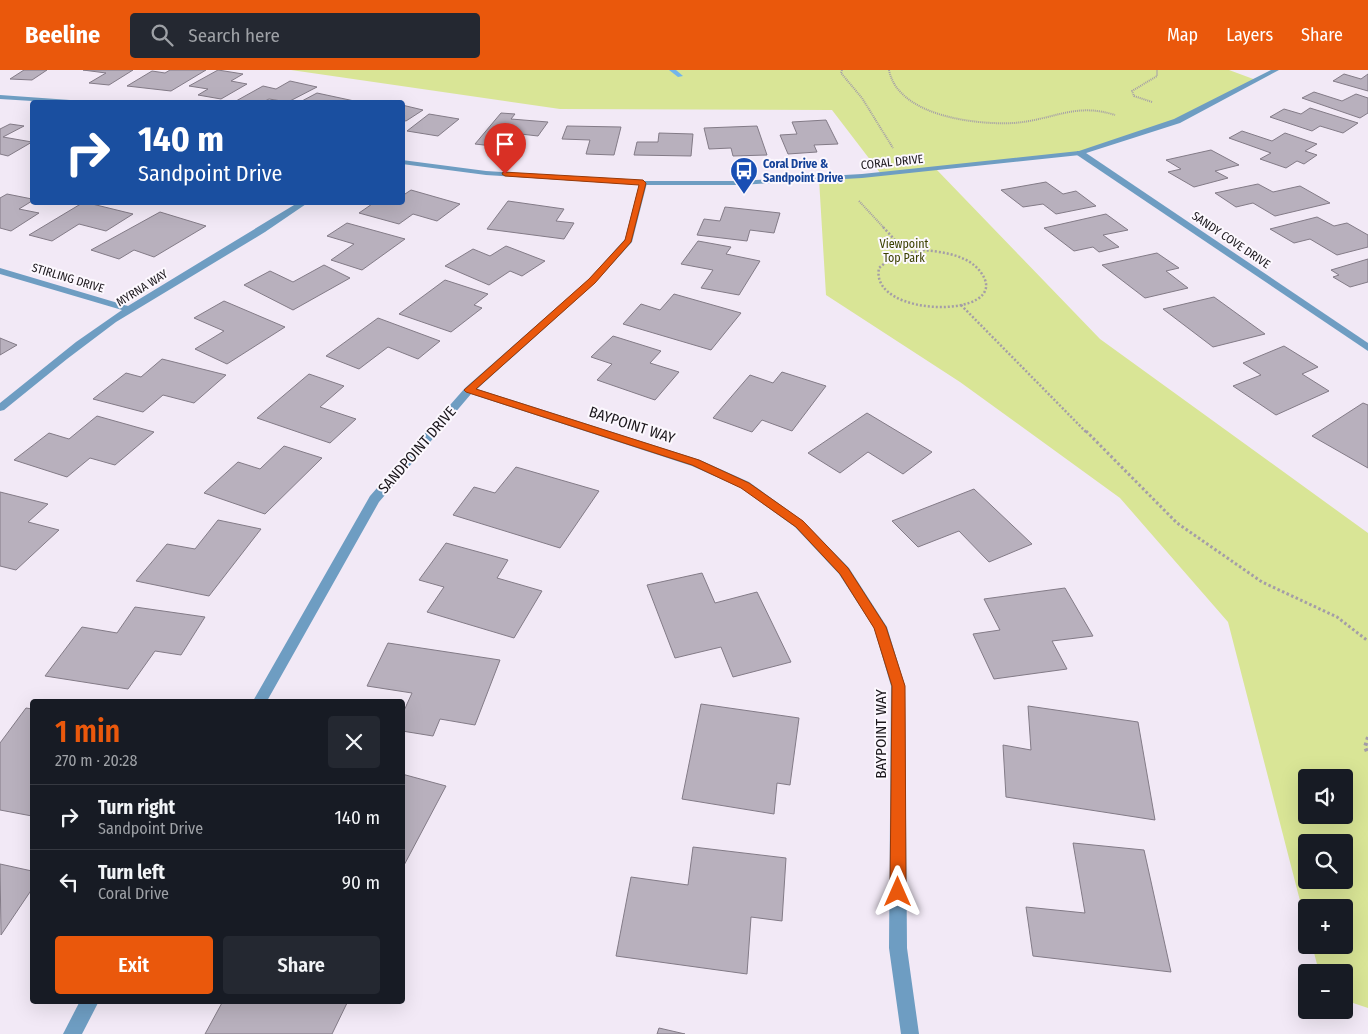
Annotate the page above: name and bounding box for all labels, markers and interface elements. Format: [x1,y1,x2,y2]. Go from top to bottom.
search box [130,13,480,58]
text: Beeline [25,21,100,49]
icon: search [148,21,176,49]
text: Search here [188,24,280,47]
text: Map [1167,24,1198,46]
text: Layers [1226,24,1273,46]
text: Share [1301,24,1343,46]
text: 140 m [138,118,224,160]
icon: right [55,120,120,185]
pin [484,123,526,174]
icon: arrive [491,130,519,158]
street label: CORAL DRIVE [860,152,924,172]
bus stop icon: Coral Drive & Sandpoint Drive [729,156,759,195]
place label: Coral Drive & Sandpoint Drive [763,157,843,185]
text: Sandpoint Drive [138,160,282,187]
street label: SANDY COVE DRIVE [1189,209,1273,271]
park label: Viewpoint Top Park [880,237,929,265]
street label: STIRLING DRIVE [30,260,106,296]
street label: MYRNA WAY [114,267,170,309]
street label: SANDPOINT DRIVE [374,403,460,497]
street label: BAYPOINT WAY [587,403,678,448]
street label: BAYPOINT WAY [872,689,890,779]
text: 1 min [55,714,120,750]
button: close [328,716,380,768]
text: 270 m · 20:28 [55,751,137,770]
map controls [1298,769,1353,1019]
button: sound [1298,769,1353,824]
text: Turn right [98,796,175,819]
icon: right [55,803,83,831]
text: 140 m [334,806,380,829]
text: Sandpoint Drive [98,819,203,838]
button: search [1298,834,1353,889]
text: Turn left [98,861,165,884]
position arrow [871,865,923,917]
icon: left [55,868,83,896]
text: 90 m [342,871,380,894]
text: Coral Drive [98,884,169,903]
button: + [1298,899,1353,954]
button: Exit [55,936,213,994]
button: Share [223,936,380,994]
button: − [1298,964,1353,1019]

